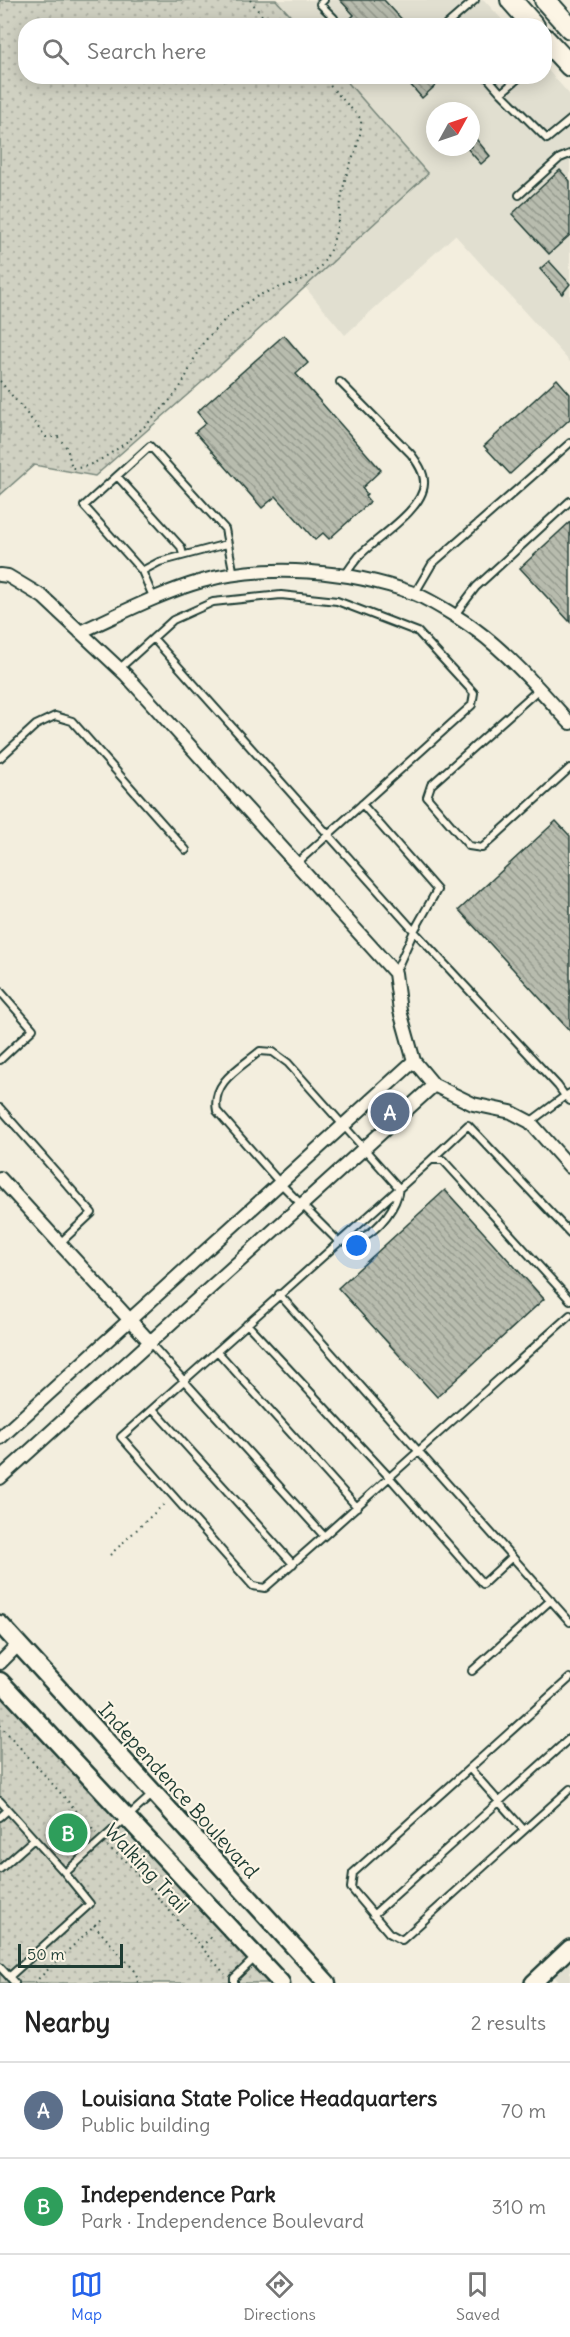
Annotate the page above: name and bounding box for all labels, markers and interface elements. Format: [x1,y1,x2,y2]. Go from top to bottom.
search box [18,18,552,84]
icon: search [39,35,72,68]
text: Search here [87,37,206,65]
north arrow [426,102,480,156]
pin: A [370,1090,410,1134]
your location [342,1231,371,1260]
street label: Independence Boulevard [94,1697,265,1883]
pin: B [48,1810,88,1856]
street label: Walking Trail [99,1818,195,1918]
scale bar [18,1941,123,1968]
text: 50 m [27,1944,65,1964]
text: Nearby [24,2006,110,2039]
text: 2 results [471,2010,546,2035]
text: Louisiana State Police Headquarters [81,2084,437,2112]
text: A [37,2098,50,2123]
text: 70 m [501,2098,546,2123]
text: Public building [81,2112,210,2137]
text: Independence Park [81,2180,276,2208]
text: B [37,2194,50,2219]
text: 310 m [491,2194,546,2219]
text: Park · Independence Boulevard [81,2208,364,2233]
tab: Map [70,2268,103,2324]
tab: Directions [243,2268,316,2324]
tab: Saved [456,2268,500,2324]

